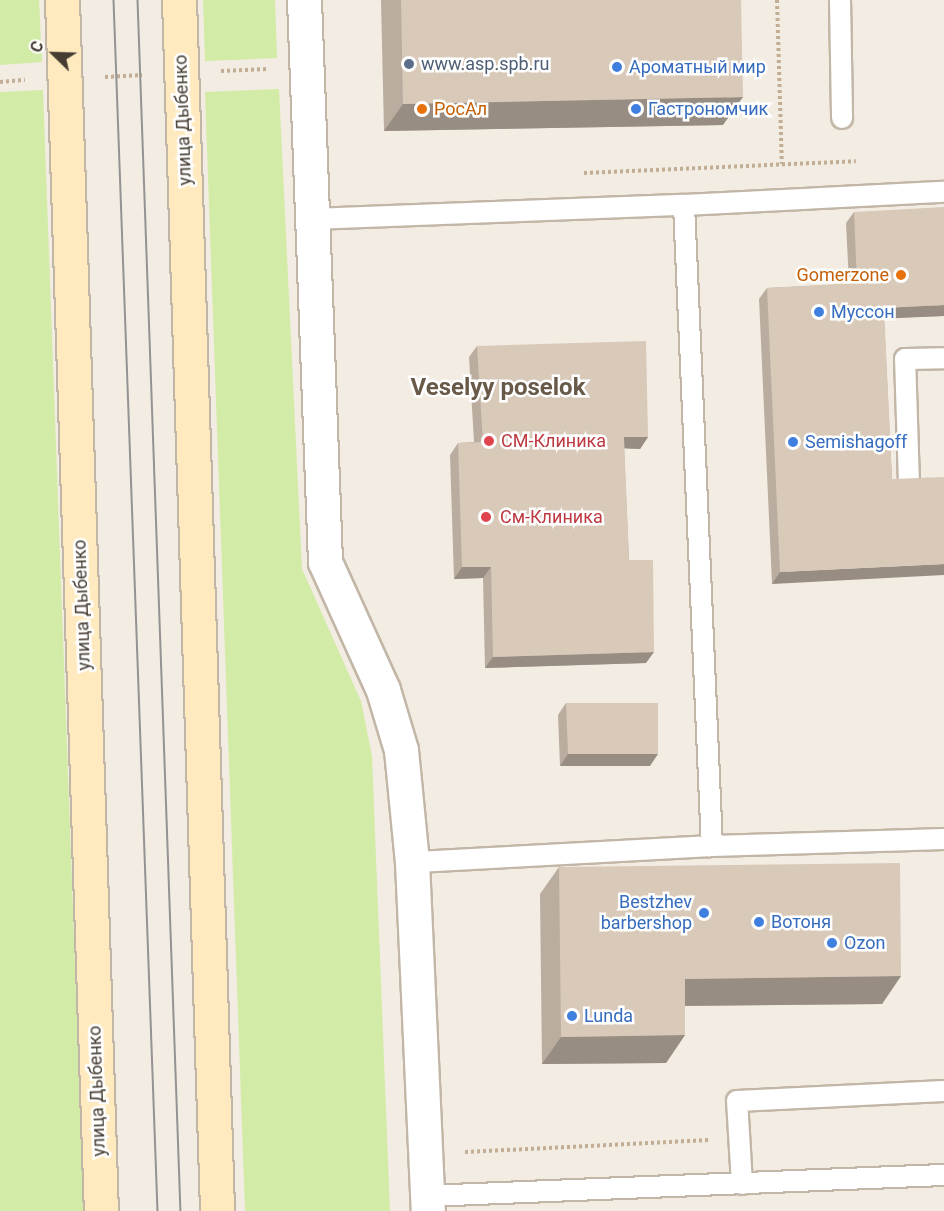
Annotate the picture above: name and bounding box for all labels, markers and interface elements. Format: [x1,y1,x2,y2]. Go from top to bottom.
north arrow [24,24,84,84]
text: С [26,38,48,55]
place label: www.asp.spb.ru [421,53,549,75]
street label: улица Дыбенко [170,54,196,186]
place label: Ароматный мир [629,56,766,78]
marker: www.asp.spb.ru [402,57,416,71]
marker: Ароматный мир [610,60,624,74]
place label: РосАл [434,98,487,120]
place label: Гастрономчик [648,98,768,120]
marker: РосАл [415,102,429,116]
marker: Гастрономчик [629,102,643,116]
place label: Gomerzone [797,264,889,286]
marker: Gomerzone [894,268,908,282]
place label: Муссон [831,301,895,323]
marker: Муссон [812,305,826,319]
district label: Veselyy poselok [411,374,585,402]
place label: СМ-Клиника [501,430,606,452]
place label: Semishagoff [805,431,907,453]
marker: СМ-Клиника [482,434,496,448]
marker: Semishagoff [786,435,800,449]
place label: См-Клиника [500,506,603,528]
marker: См-Клиника [477,508,495,526]
street label: улица Дыбенко [69,539,95,671]
place label: Bestzhev barbershop [601,892,692,934]
marker: Bestzhev barbershop [697,906,711,920]
place label: Вотоня [771,911,831,933]
marker: Вотоня [752,915,766,929]
place label: Ozon [844,932,885,954]
marker: Ozon [825,936,839,950]
place label: Lunda [584,1005,633,1027]
marker: Lunda [565,1009,579,1023]
street label: улица Дыбенко [84,1025,110,1157]

